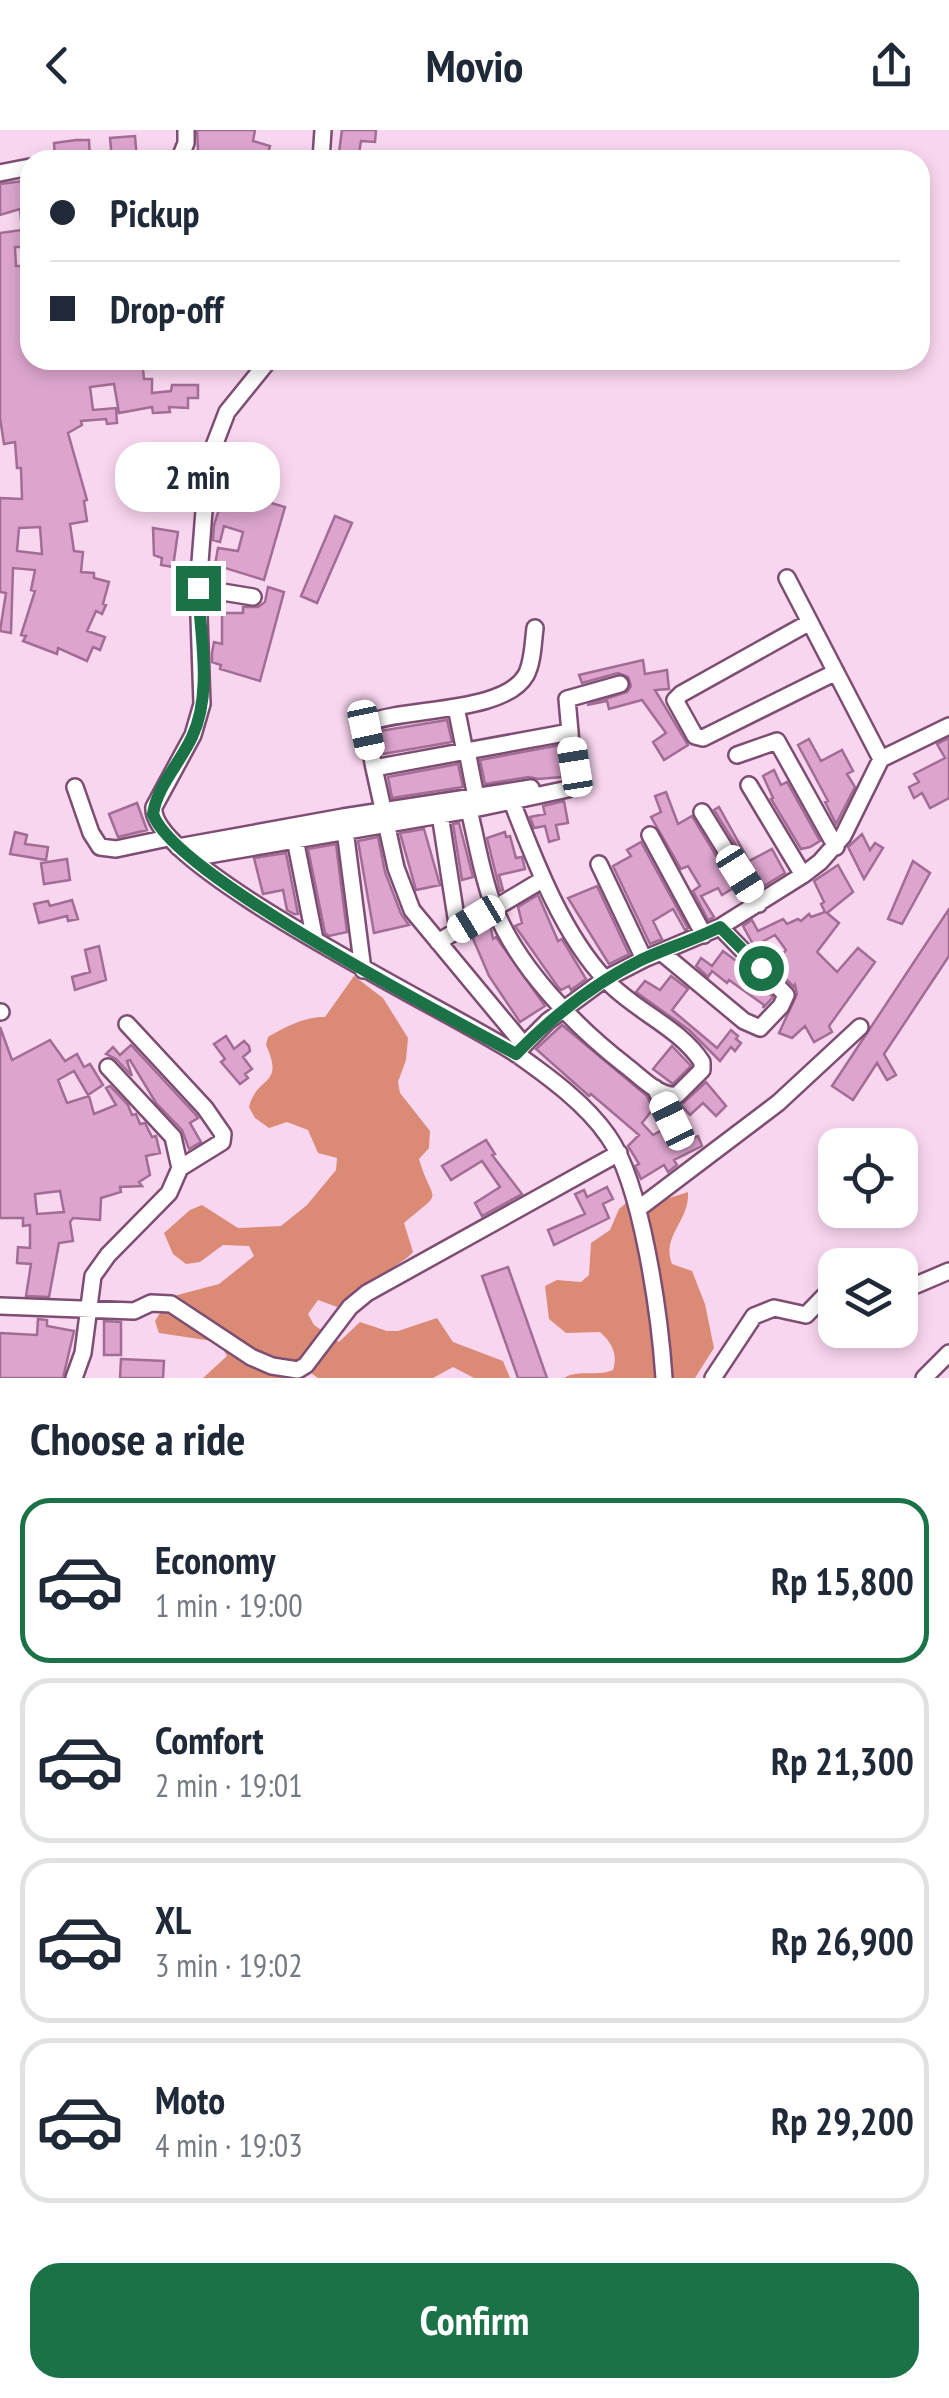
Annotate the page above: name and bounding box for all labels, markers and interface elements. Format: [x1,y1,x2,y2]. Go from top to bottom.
text: Movio [426,36,523,94]
icon: back [30,38,85,93]
icon: share [864,38,919,93]
text: Pickup [110,188,200,237]
text: Drop-off [110,284,224,333]
callout: 2 min [116,443,280,513]
text: 2 min [165,456,230,498]
route end [176,566,221,611]
car [345,698,387,762]
car [555,735,595,799]
car [711,841,769,907]
car [443,891,509,947]
route start [739,946,784,991]
car [645,1087,699,1155]
map controls [818,1128,918,1348]
button: locate [818,1128,918,1228]
button: layers [818,1248,918,1348]
text: Choose a ride [30,1409,245,1467]
text: Economy [155,1535,275,1584]
icon: car [35,1536,125,1626]
text: Rp 15,800 [771,1556,914,1605]
text: 1 min · 19:00 [155,1584,303,1626]
text: Comfort [155,1715,264,1764]
icon: car [35,1716,125,1806]
text: Rp 21,300 [771,1736,914,1785]
text: 2 min · 19:01 [155,1764,303,1806]
text: XL [155,1895,191,1944]
icon: car [35,1896,125,1986]
text: Rp 26,900 [771,1916,914,1965]
text: 3 min · 19:02 [155,1944,303,1986]
text: Moto [155,2075,225,2124]
icon: car [35,2076,125,2166]
text: Rp 29,200 [771,2096,914,2145]
text: 4 min · 19:03 [155,2124,303,2166]
button: Confirm [30,2263,919,2378]

